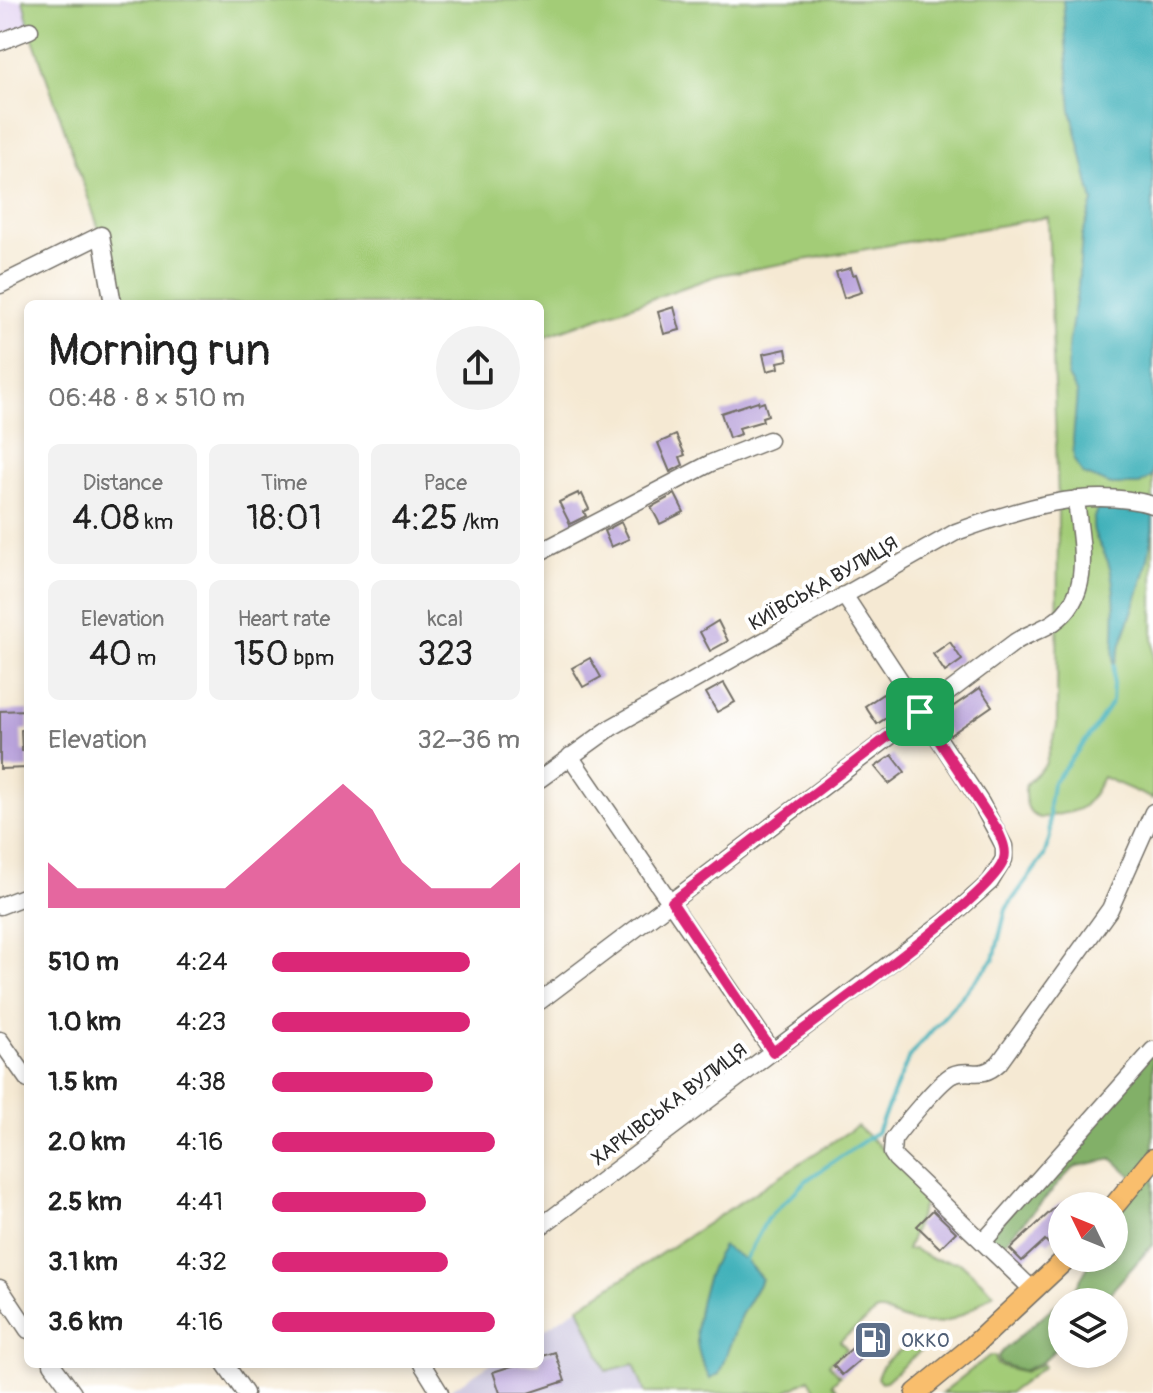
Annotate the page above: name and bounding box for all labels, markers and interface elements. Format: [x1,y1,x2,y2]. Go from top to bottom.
text: Morning run [48,324,271,379]
button: share [436,326,520,410]
text: 06:48 · 8 × 510 m [48,382,245,414]
text: Distance [82,469,163,497]
text: Time [261,469,307,497]
text: Pace [424,469,467,497]
text: 4.08 [72,497,140,540]
text: 18:01 [246,497,322,540]
text: 4:25 [392,497,458,540]
text: km [140,508,173,536]
text: /km [458,508,499,536]
street label: КИЇВСЬКА ВУЛИЦЯ [744,531,902,636]
text: Elevation [81,605,165,633]
text: Heart rate [238,605,330,633]
text: kcal [427,605,463,633]
text: 40 [89,633,132,676]
text: 150 [234,633,289,676]
text: 323 [417,633,473,676]
text: m [132,644,156,672]
text: bpm [289,644,334,672]
pin [886,678,954,746]
icon: arrive [898,690,942,734]
text: Elevation [48,724,147,756]
text: 32–36 m [417,724,520,756]
text: 510 m [48,946,119,978]
text: 4:24 [176,946,228,978]
text: 1.0 km [48,1006,121,1038]
text: 4:23 [176,1006,226,1038]
street label: ХАРКІВСЬКА ВУЛИЦЯ [587,1038,752,1171]
text: 1.5 km [48,1066,118,1098]
text: 4:38 [176,1066,226,1098]
text: 2.0 km [48,1126,126,1158]
text: 4:16 [176,1126,223,1158]
text: 2.5 km [48,1186,122,1218]
text: 4:41 [176,1186,223,1218]
north arrow [1048,1192,1128,1272]
map controls [1048,1192,1128,1368]
text: 3.1 km [48,1246,118,1278]
text: 4:32 [176,1246,227,1278]
button: layers [1048,1288,1128,1368]
text: 3.6 km [48,1306,123,1338]
text: 4:16 [176,1306,223,1338]
fuel station icon: ОККО [852,1319,894,1361]
place label: ОККО [901,1328,949,1353]

